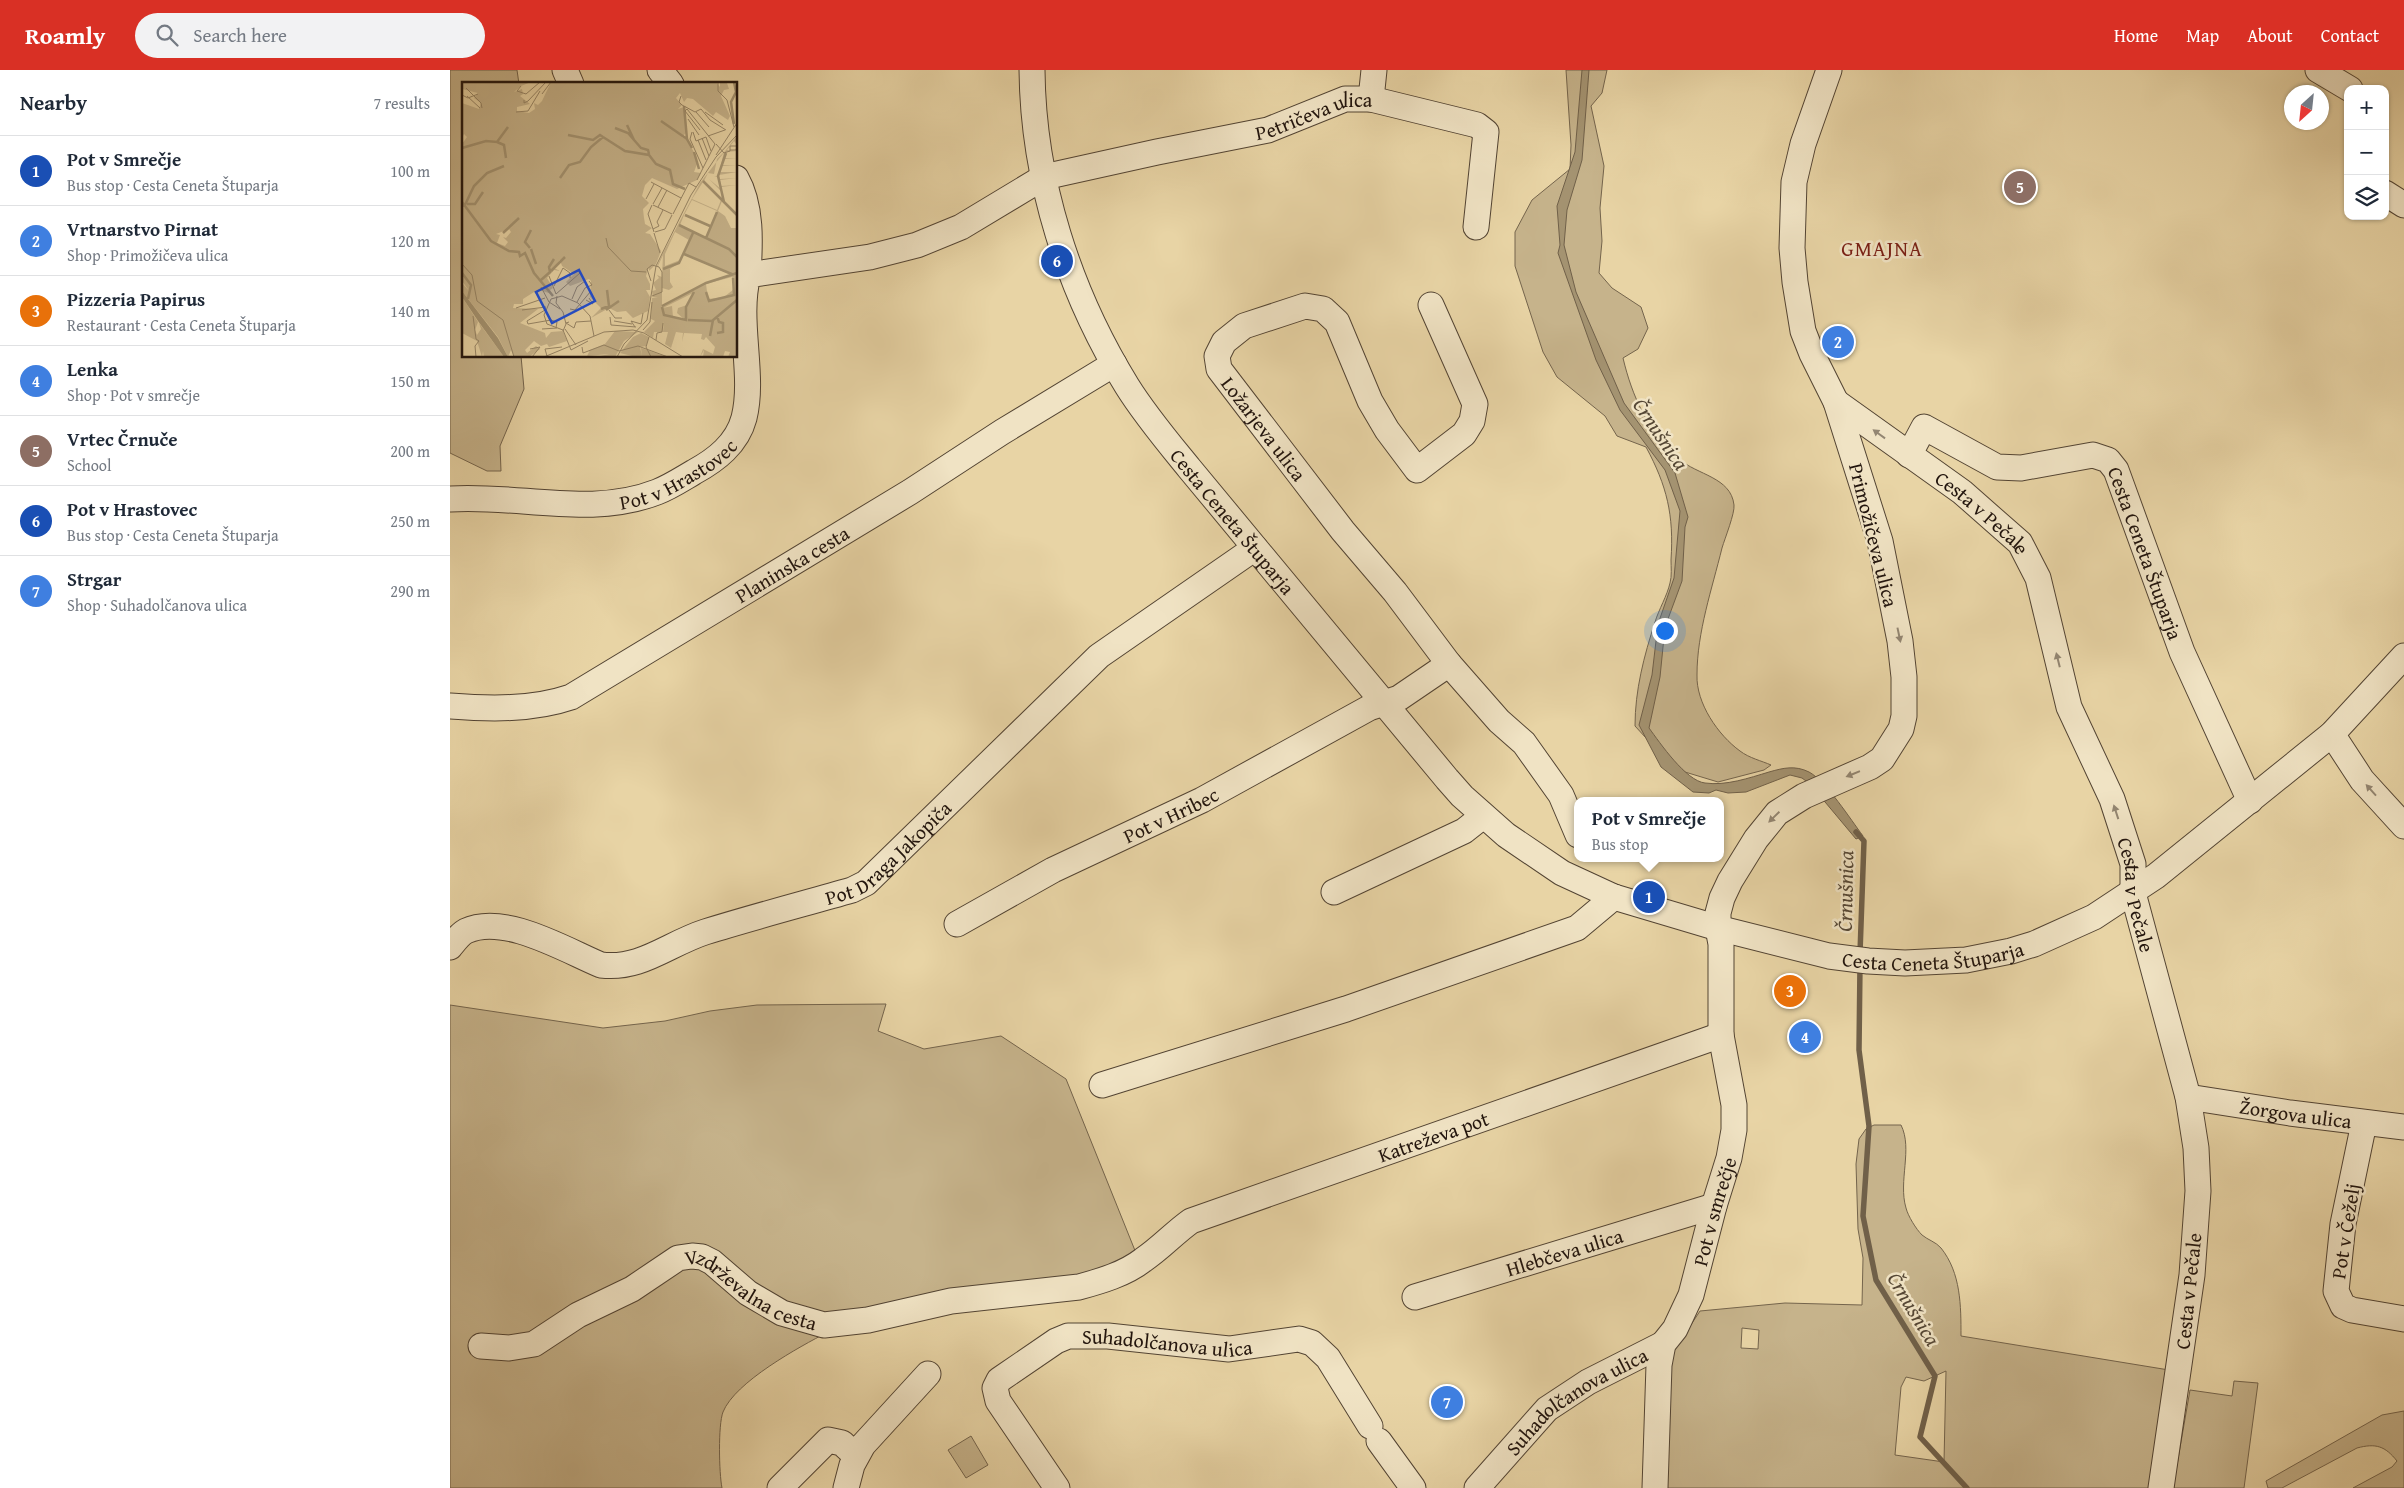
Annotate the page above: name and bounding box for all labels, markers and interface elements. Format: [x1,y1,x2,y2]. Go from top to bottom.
search box [135,13,485,58]
text: Roamly [25,18,105,53]
icon: search [153,21,181,49]
text: Search here [193,21,287,49]
text: Home [2114,22,2158,49]
text: Map [2186,22,2219,49]
text: About [2247,22,2293,49]
text: Contact [2321,22,2379,49]
inset map [462,82,738,358]
street label: Petričeva ulica [1253,85,1373,147]
north arrow [2284,85,2329,130]
map controls [2344,85,2389,220]
button: + [2344,85,2389,130]
text: Nearby [20,87,87,118]
text: 7 results [373,91,430,115]
button: − [2344,130,2389,175]
text: Pot v Smrečje [67,145,181,173]
text: 1 [32,159,40,183]
text: 100 m [390,159,430,183]
pin: 5 [2004,168,2036,206]
text: Bus stop · Cesta Ceneta Štuparja [67,173,279,197]
button: layers [2344,175,2389,220]
text: Vrtnarstvo Pirnat [67,215,218,243]
text: 2 [32,229,40,253]
text: 120 m [390,229,430,253]
district label: GMAJNA [1841,233,1923,264]
pin: 6 [1041,242,1073,280]
text: Shop · Primožičeva ulica [67,243,228,267]
text: Pizzeria Papirus [67,285,205,313]
text: 3 [32,299,40,323]
text: 140 m [390,299,430,323]
text: Restaurant · Cesta Ceneta Štuparja [67,313,296,337]
pin: 2 [1822,323,1854,361]
text: Lenka [67,355,118,383]
text: 4 [32,369,40,393]
text: 150 m [390,369,430,393]
street label: Ložarjeva ulica [1215,370,1314,487]
text: Shop · Pot v smrečje [67,383,200,407]
water label: Črnušnica [1625,392,1697,477]
text: Vrtec Črnuče [67,425,178,453]
one-way arrow [1872,429,1886,439]
street label: Pot v Hrastovec [617,432,744,516]
text: 5 [32,439,40,463]
text: 200 m [390,439,430,463]
street label: Cesta Ceneta Štuparja [1164,442,1303,601]
text: School [67,453,111,477]
street label: Primožičeva ulica [1842,460,1906,611]
street label: Cesta Ceneta Štuparja [2101,462,2191,644]
street label: Cesta v Pečale [1930,463,2038,559]
text: Pot v Hrastovec [67,495,197,523]
text: 6 [32,509,40,533]
text: 250 m [390,509,430,533]
street label: Planinska cesta [729,518,855,609]
text: Bus stop · Cesta Ceneta Štuparja [67,523,279,547]
text: Strgar [67,565,121,593]
text: 7 [32,579,40,603]
text: 290 m [390,579,430,603]
text: Shop · Suhadolčanova ulica [67,593,247,617]
your location [1652,618,1678,644]
one-way arrow [1895,627,1903,643]
one-way arrow [2054,653,2062,668]
one-way arrow [1846,770,1860,778]
street label: Pot v Hribec [1118,779,1224,850]
one-way arrow [2365,784,2377,796]
street label: Pot Draga Jakopiča [822,793,958,911]
popup [1574,797,1724,862]
text: Pot v Smrečje [1592,804,1706,832]
one-way arrow [2111,804,2119,819]
one-way arrow [1768,811,1780,823]
text: Bus stop [1592,832,1648,856]
street label: Cesta v Pečale [2111,833,2163,955]
water label: Črnušnica [1829,850,1861,932]
pin: 1 [1633,878,1665,916]
street label: Cesta Ceneta Štuparja [1841,933,2028,978]
pin: 3 [1774,972,1806,1010]
pin: 4 [1789,1018,1821,1056]
street label: Žorgova ulica [2238,1091,2354,1135]
street label: Katreževa pot [1374,1103,1492,1169]
street label: Pot v smrečje [1685,1153,1743,1269]
street label: Pot v Čeželj [2323,1181,2367,1281]
street label: Hlebčeva ulica [1502,1220,1627,1283]
street label: Cesta v Pečale [2167,1231,2209,1351]
street label: Vzdrževalna cesta [683,1241,821,1337]
water label: Črnušnica [1880,1266,1948,1352]
street label: Suhadolčanova ulica [1082,1321,1255,1363]
street label: Suhadolčanova ulica [1498,1340,1653,1461]
pin: 7 [1431,1383,1463,1421]

